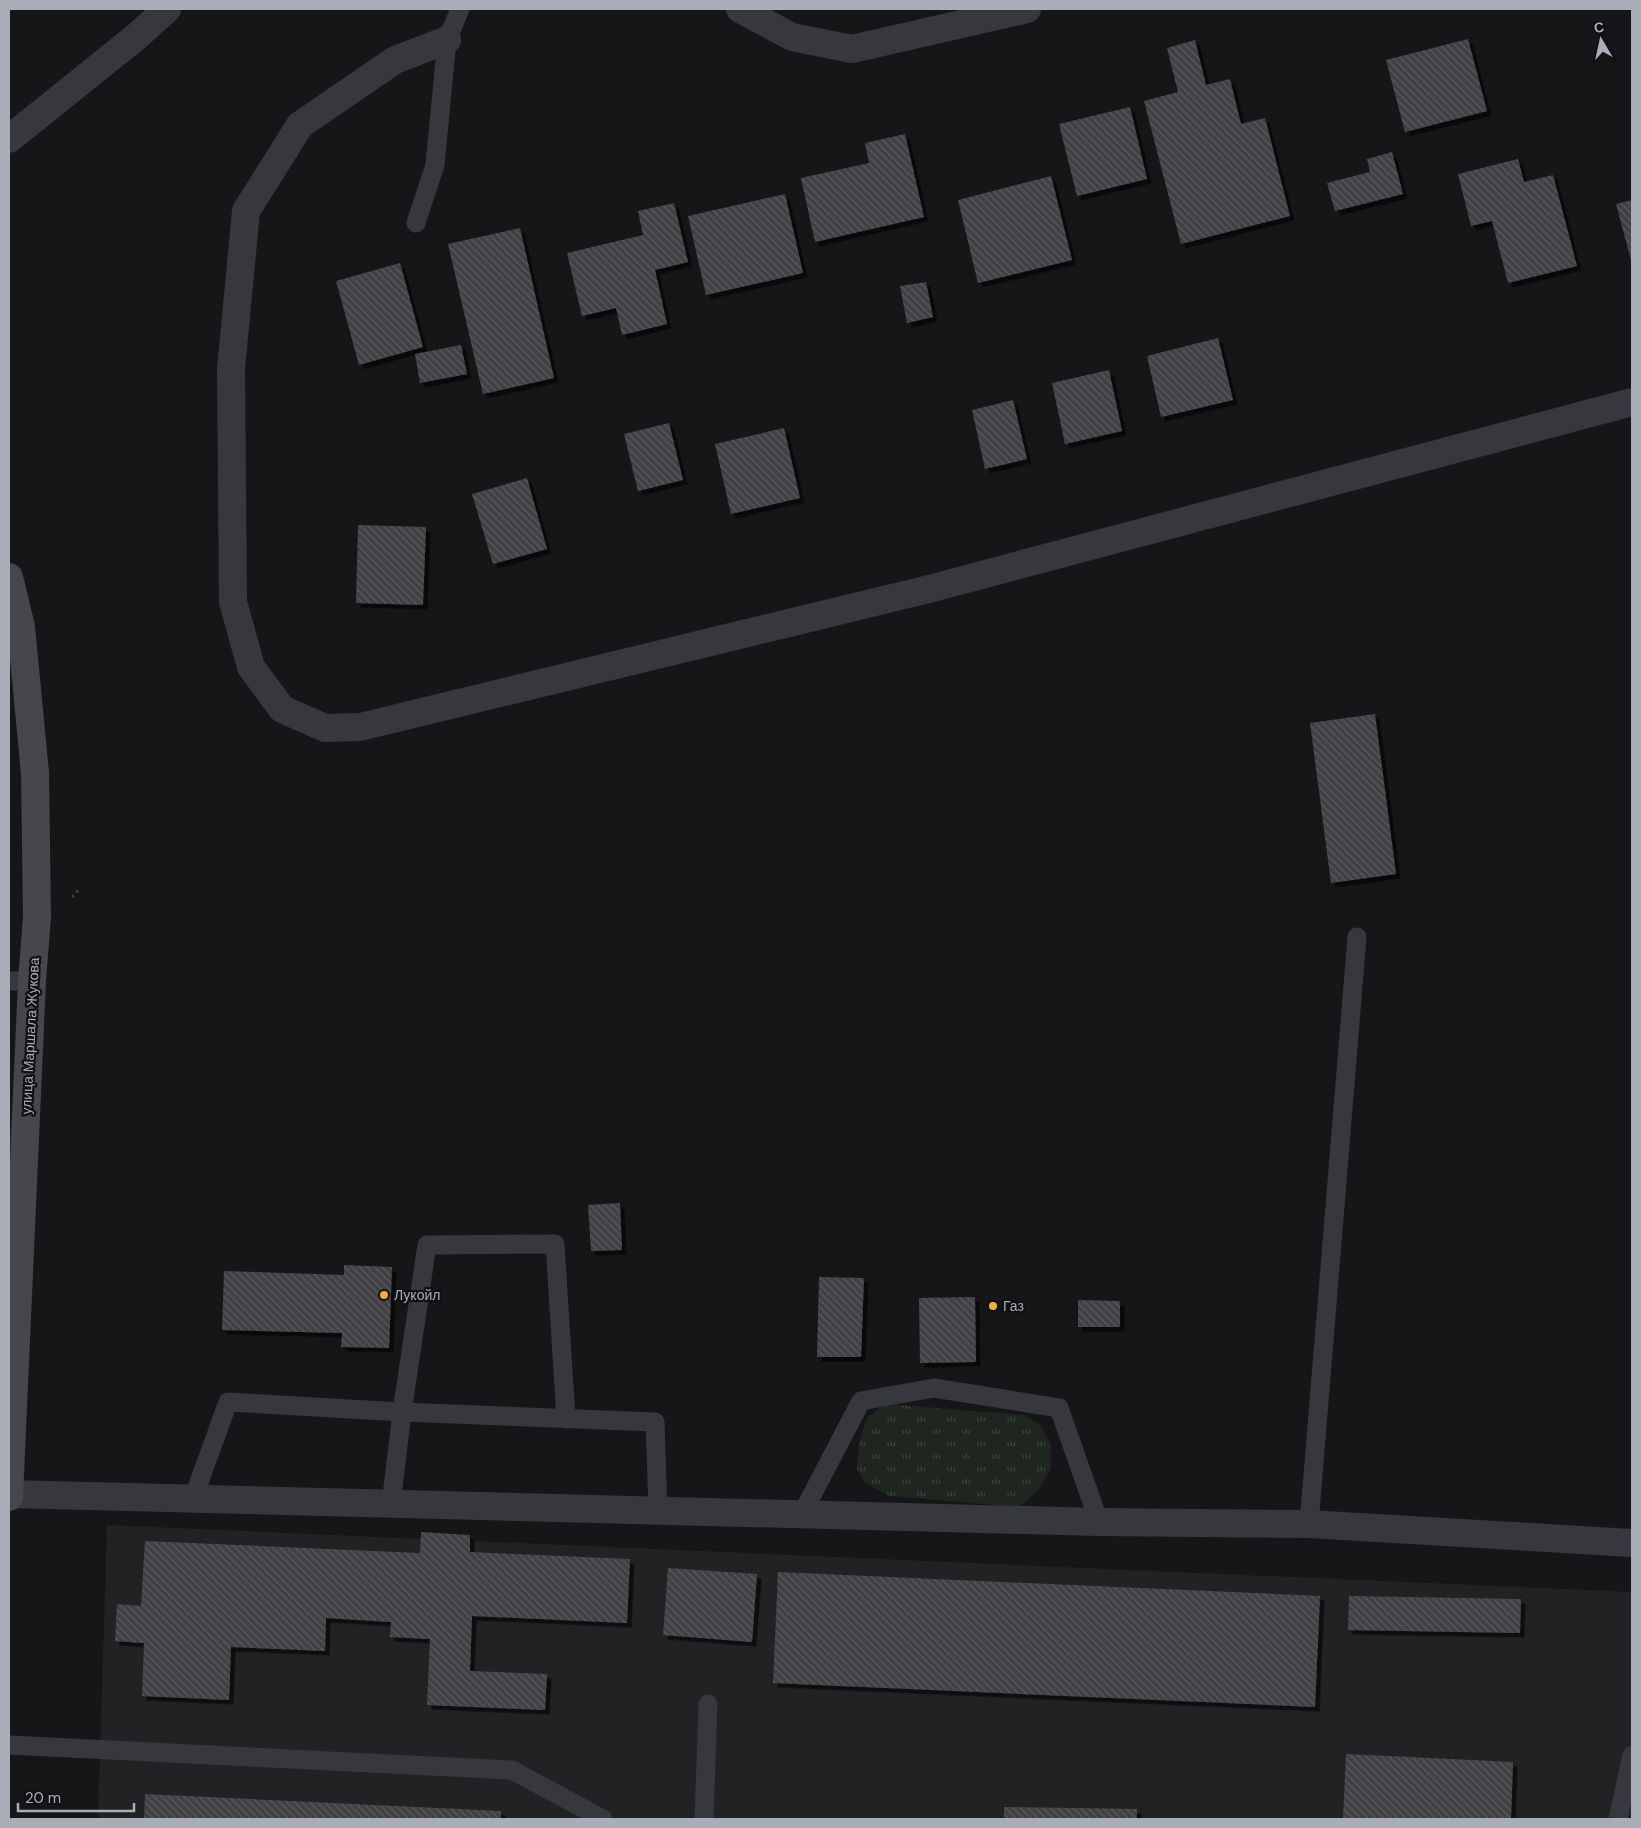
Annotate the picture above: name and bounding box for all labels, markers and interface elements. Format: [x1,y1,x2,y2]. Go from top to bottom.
north arrow [1576,15,1626,65]
text: С [1593,17,1605,37]
street label: улица Маршала Жукова [17,957,43,1115]
place label: Лукойл [394,1286,440,1304]
marker: Лукойл [378,1289,390,1301]
place label: Газ [1003,1297,1024,1315]
marker: Газ [987,1300,999,1312]
scale bar [18,1780,134,1812]
text: 20 m [25,1788,61,1808]

